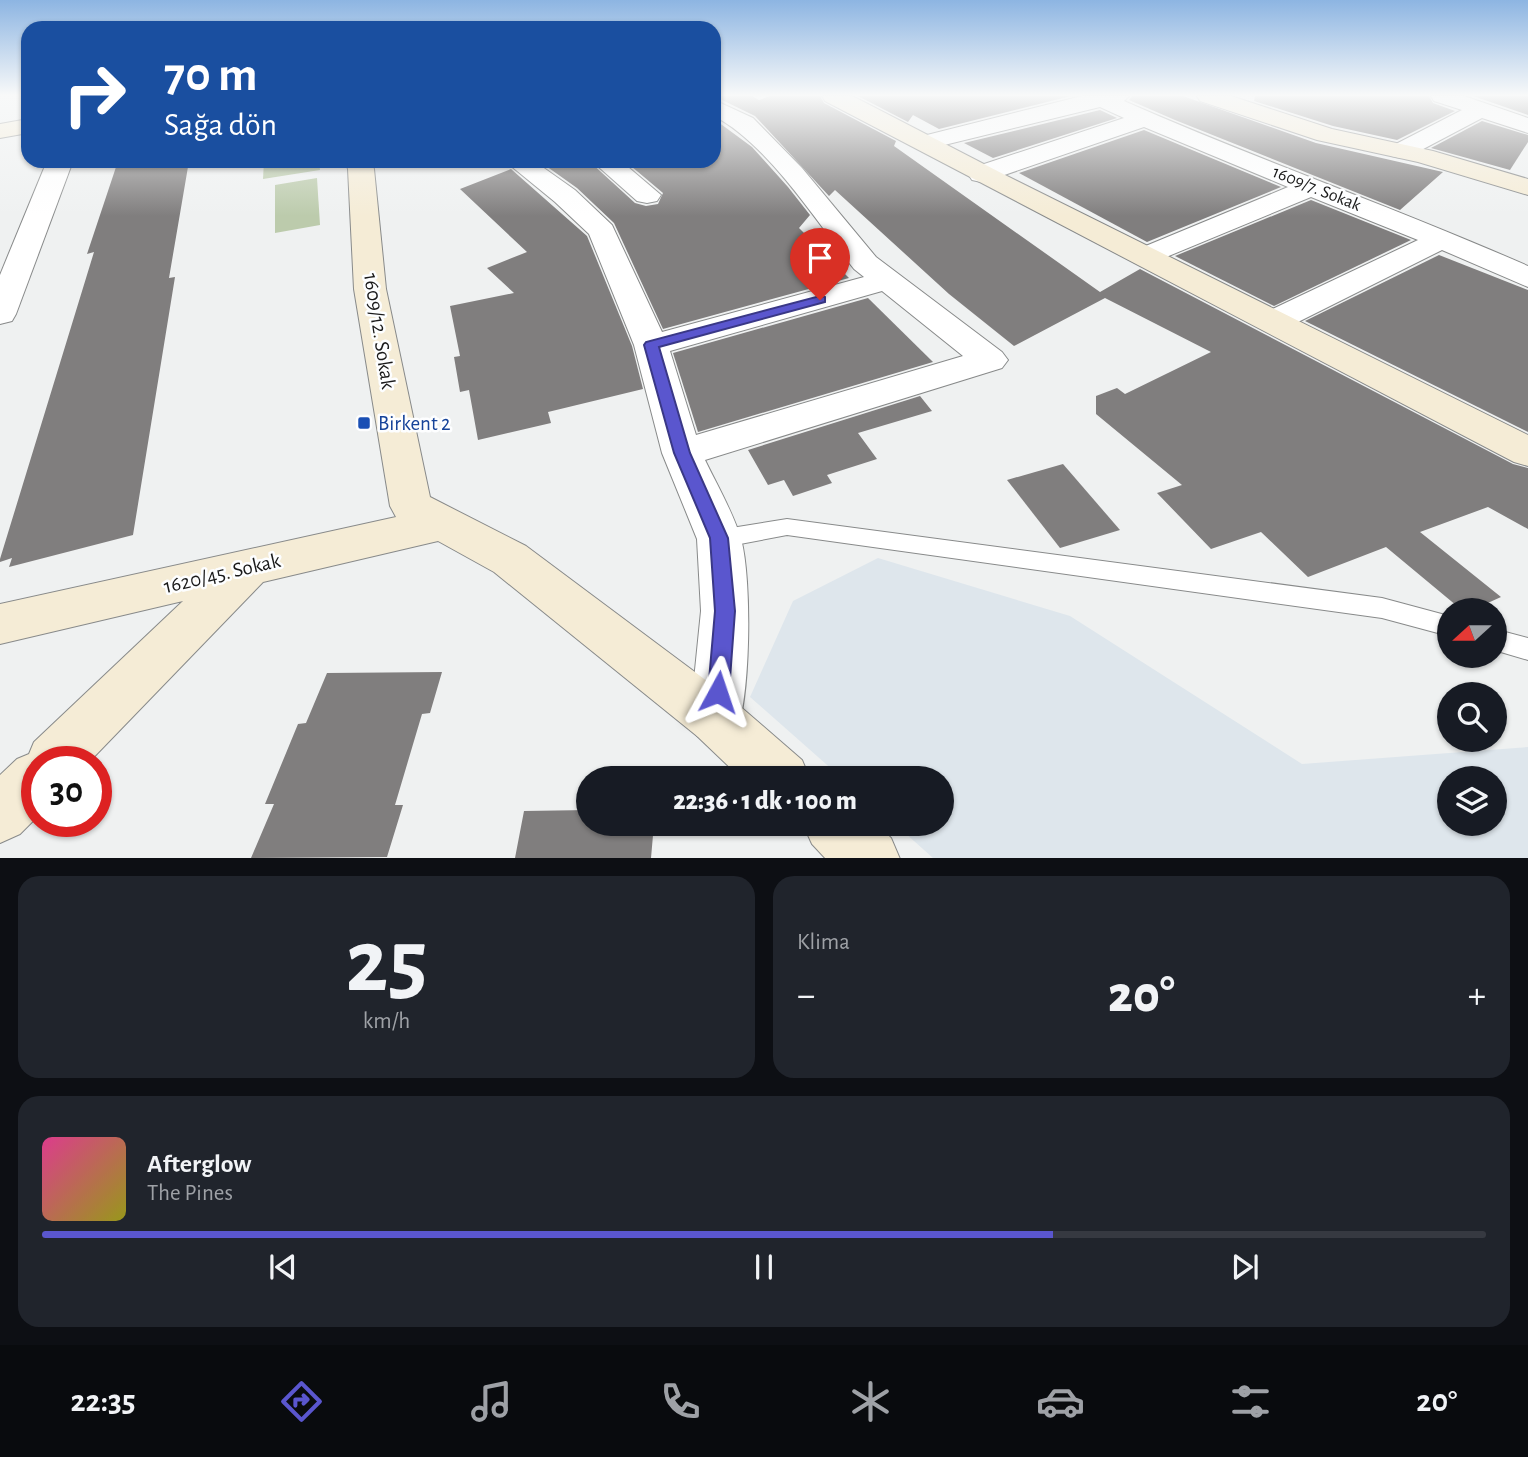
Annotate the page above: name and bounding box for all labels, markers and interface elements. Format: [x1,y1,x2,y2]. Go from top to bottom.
icon: right [49,49,140,140]
text: 70 m [164,51,258,100]
text: Sağa dön [164,109,277,141]
street label: 1609/7. Sokak [1270,163,1364,215]
pin [790,228,850,300]
icon: arrive [801,239,839,277]
street label: 1609/12. Sokak [360,271,399,391]
place label: Birkent 2 [378,413,451,434]
marker: Birkent 2 [356,415,372,431]
street label: 1620/45. Sokak [162,550,283,597]
north arrow [1437,598,1507,668]
map controls [1437,598,1507,836]
position arrow [681,655,755,729]
button: search [1437,682,1507,752]
speed limit sign: 30 [21,746,112,837]
button: layers [1437,766,1507,836]
text: 22:36 · 1 dk · 100 m [673,788,857,814]
text: 25 [345,917,428,1008]
text: Klima [797,931,850,954]
text: 20° [1108,969,1175,1021]
text: − [797,977,815,1015]
text: + [1468,977,1486,1015]
text: km/h [363,1010,410,1033]
text: Afterglow [147,1151,251,1177]
text: The Pines [147,1182,233,1205]
icon: previous [264,1248,302,1286]
icon: pause [745,1248,783,1286]
icon: next [1226,1248,1264,1286]
icon: directions [277,1377,326,1426]
icon: music [467,1377,516,1426]
icon: phone [656,1377,705,1426]
icon: climate [846,1377,895,1426]
icon: car [1036,1377,1085,1426]
icon: filters [1226,1377,1275,1426]
text: 22:35 [70,1385,136,1417]
text: 20° [1416,1385,1457,1417]

